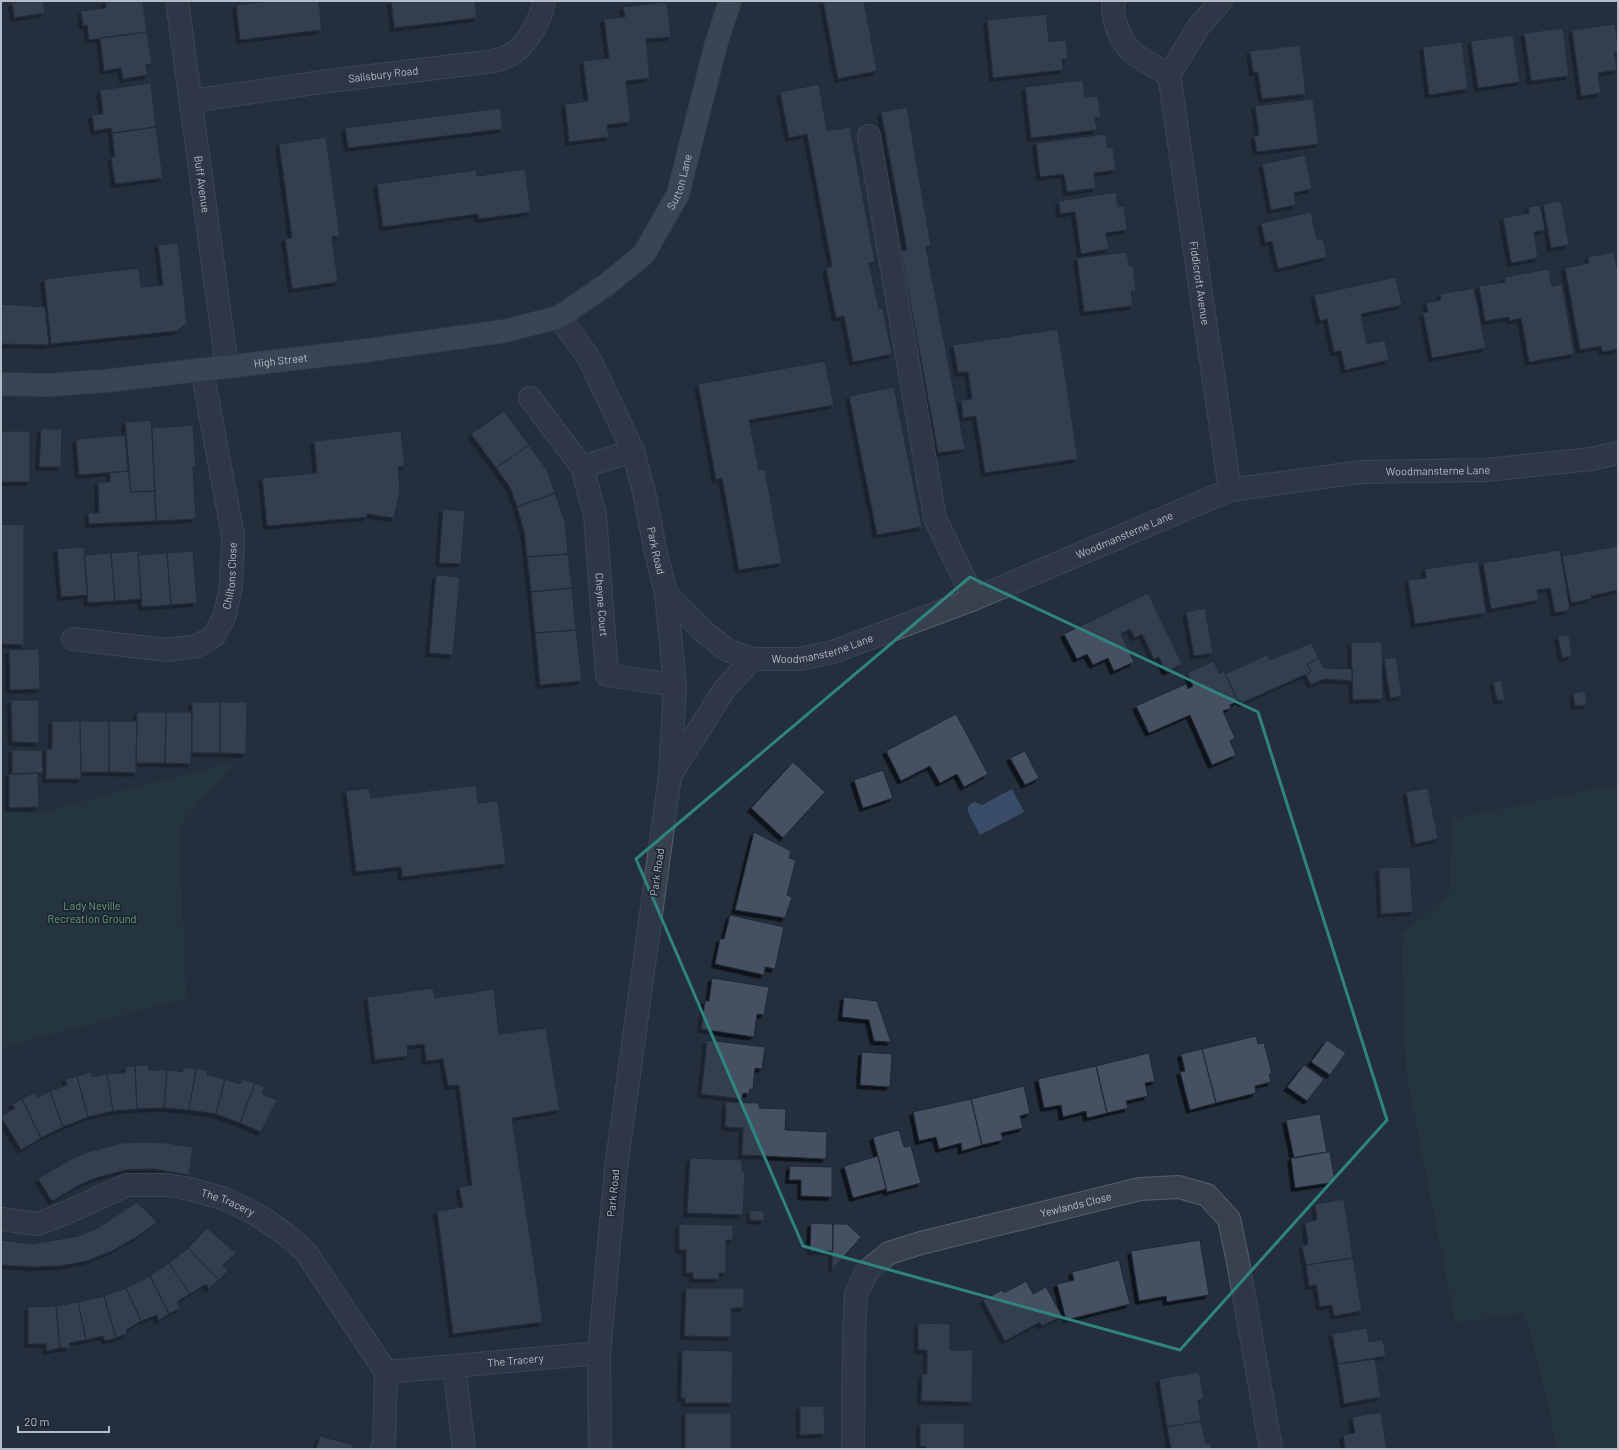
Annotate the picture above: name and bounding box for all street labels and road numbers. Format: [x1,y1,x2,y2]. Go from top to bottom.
street label: Salisbury Road [347,63,419,85]
street label: Sutton Lane [664,152,694,212]
street label: Buff Avenue [192,155,213,214]
street label: Fiddicroft Avenue [1187,240,1213,326]
street label: High Street [253,350,308,370]
street label: Woodmansterne Lane [1386,463,1491,478]
street label: Woodmansterne Lane [1074,508,1175,561]
street label: Park Road [645,526,668,576]
street label: Chiltons Close [219,542,239,610]
street label: Cheyne Court [593,572,611,637]
street label: Woodmansterne Lane [772,631,875,665]
street label: Park Road [647,847,666,897]
street label: Park Road [604,1168,621,1218]
street label: The Tracery [200,1186,257,1218]
street label: Yewlands Close [1039,1189,1113,1219]
street label: The Tracery [487,1351,544,1369]

